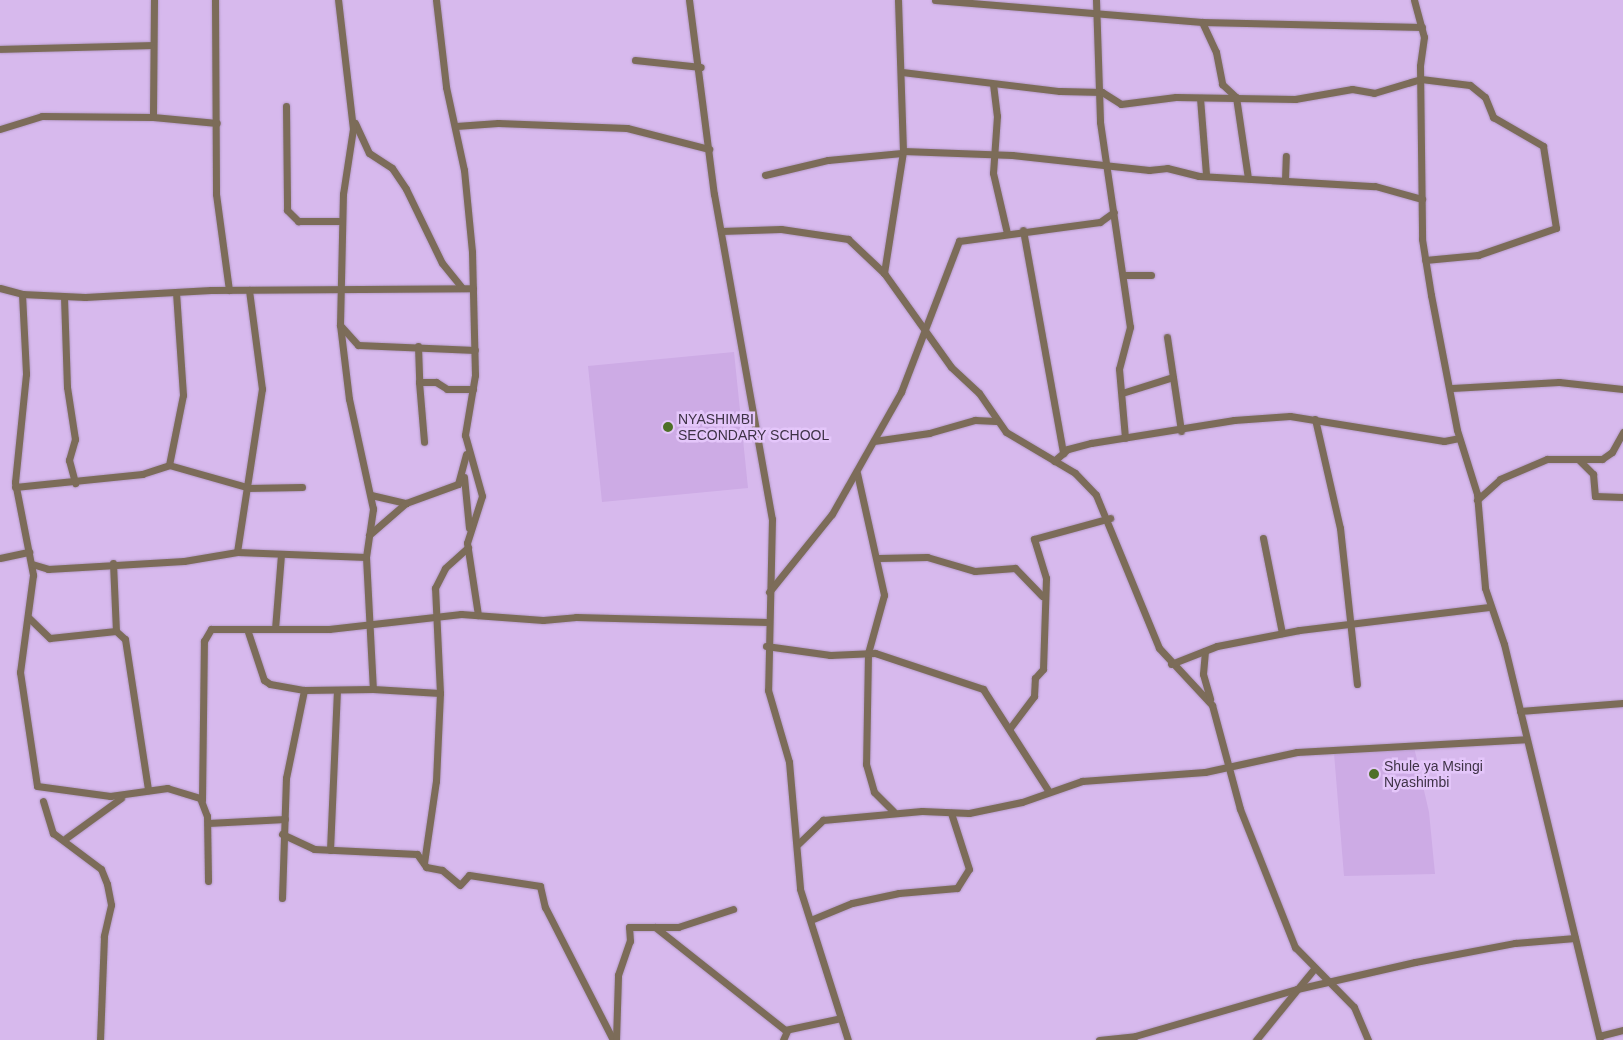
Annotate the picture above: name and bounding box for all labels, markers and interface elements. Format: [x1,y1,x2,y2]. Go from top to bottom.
place label: NYASHIMBI SECONDARY SCHOOL [678,411,829,444]
marker: NYASHIMBI SECONDARY SCHOOL [662,421,674,433]
place label: Shule ya Msingi Nyashimbi [1384,758,1483,790]
marker: Shule ya Msingi Nyashimbi [1368,768,1380,780]

